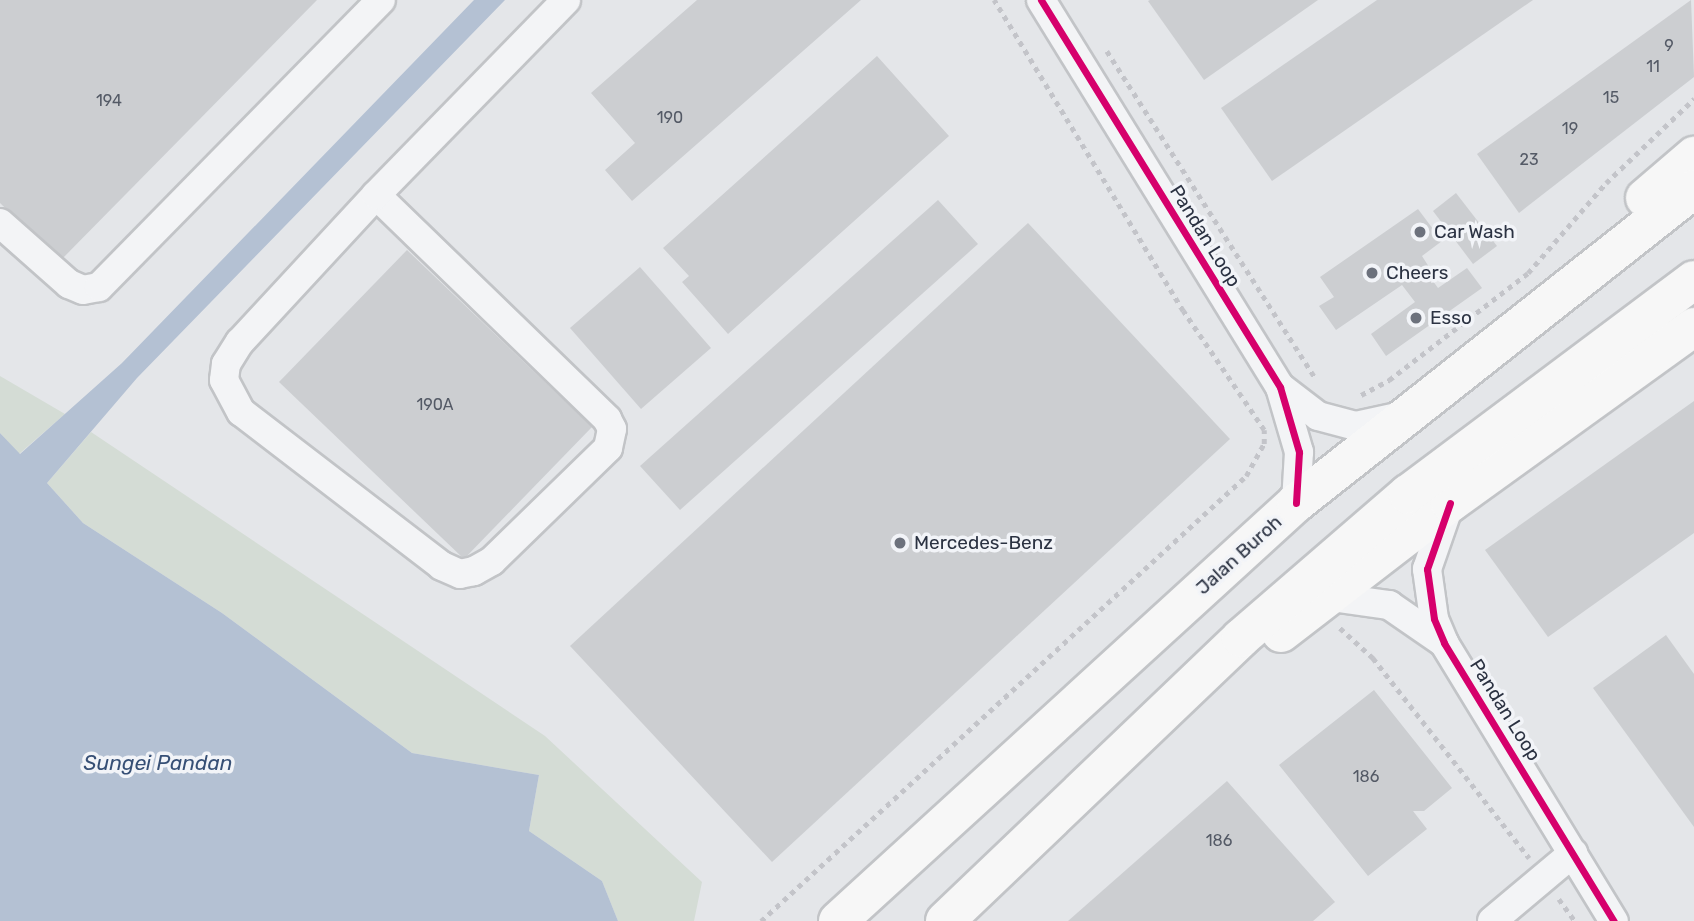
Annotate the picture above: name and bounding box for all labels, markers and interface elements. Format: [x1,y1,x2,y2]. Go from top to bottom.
house number: 9 [1664,36,1674,56]
house number: 11 [1646,57,1660,77]
house number: 15 [1603,88,1619,108]
house number: 194 [96,91,122,111]
house number: 190 [657,108,683,128]
house number: 19 [1562,119,1578,139]
house number: 23 [1519,150,1539,170]
street label: Pandan Loop [1165,181,1245,291]
place label: Car Wash [1434,221,1516,243]
marker: Car Wash [1412,224,1428,240]
place label: Cheers [1386,262,1448,284]
marker: Cheers [1364,265,1380,281]
place label: Esso [1430,307,1472,329]
marker: Esso [1408,310,1424,326]
house number: 190A [416,395,454,415]
street label: Jalan Buroh [1191,511,1287,599]
place label: Mercedes-Benz [914,532,1053,554]
marker: Mercedes-Benz [892,535,908,551]
street label: Pandan Loop [1465,655,1545,765]
water label: Sungei Pandan [84,750,232,776]
house number: 186 [1353,767,1379,787]
house number: 186 [1206,831,1232,851]

